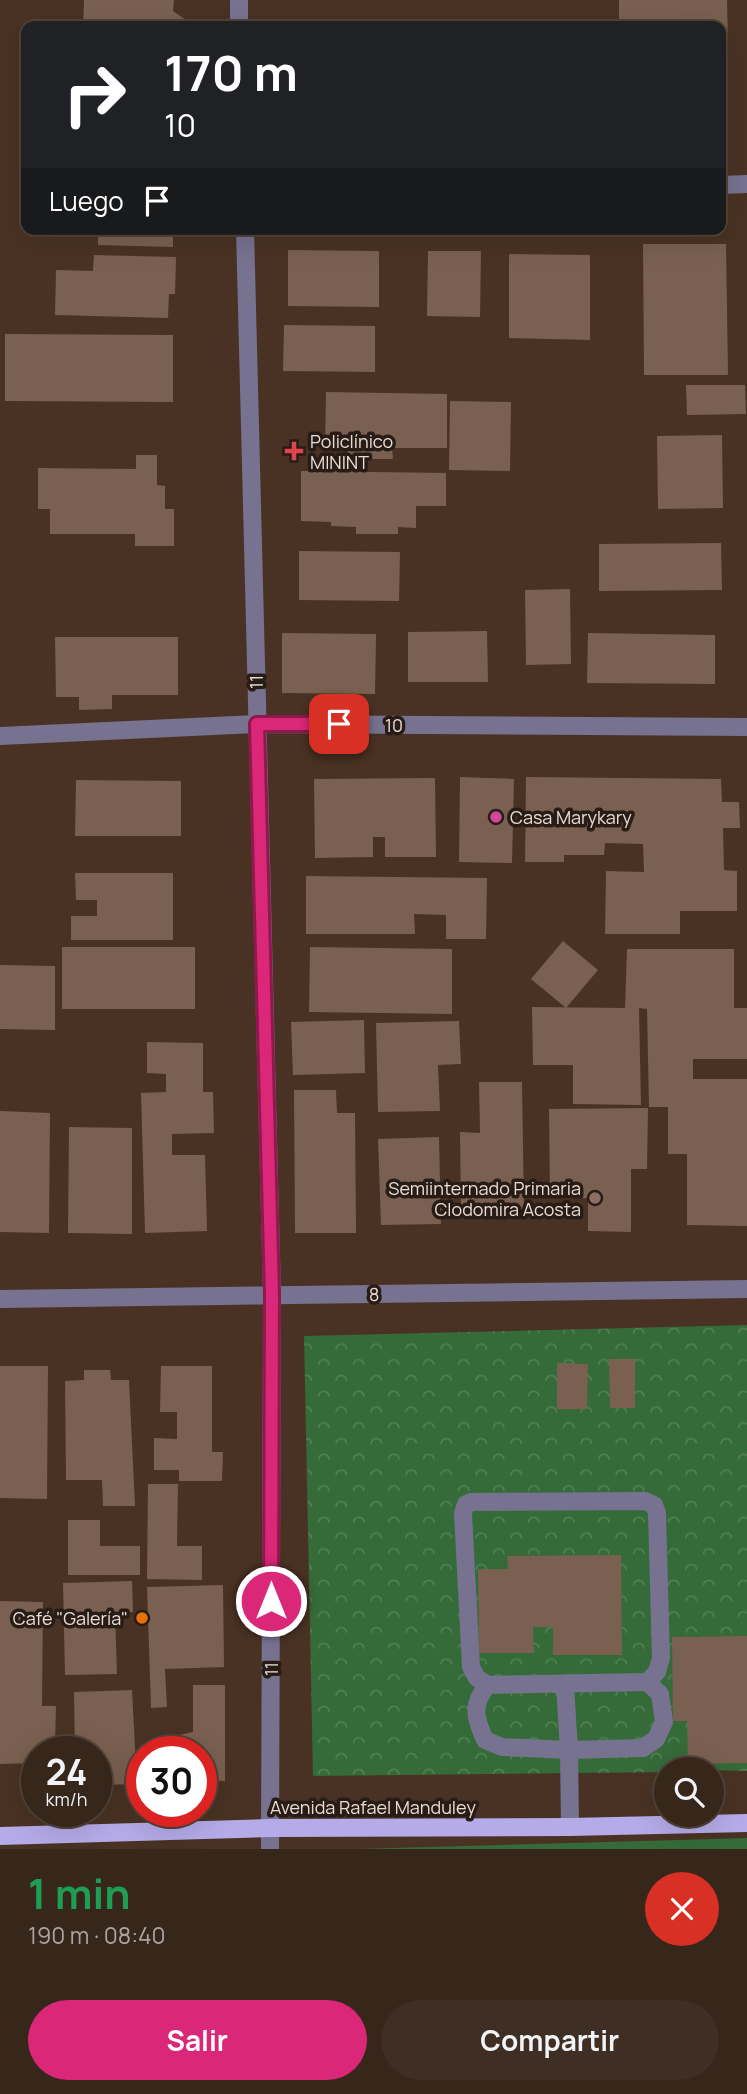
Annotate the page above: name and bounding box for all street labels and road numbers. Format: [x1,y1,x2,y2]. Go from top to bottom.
street label: 11 [244,675,268,689]
street label: 10 [385,713,403,737]
street label: 8 [369,1282,379,1306]
street label: 11 [259,1662,283,1676]
street label: Avenida Rafael Manduley [270,1795,476,1819]

